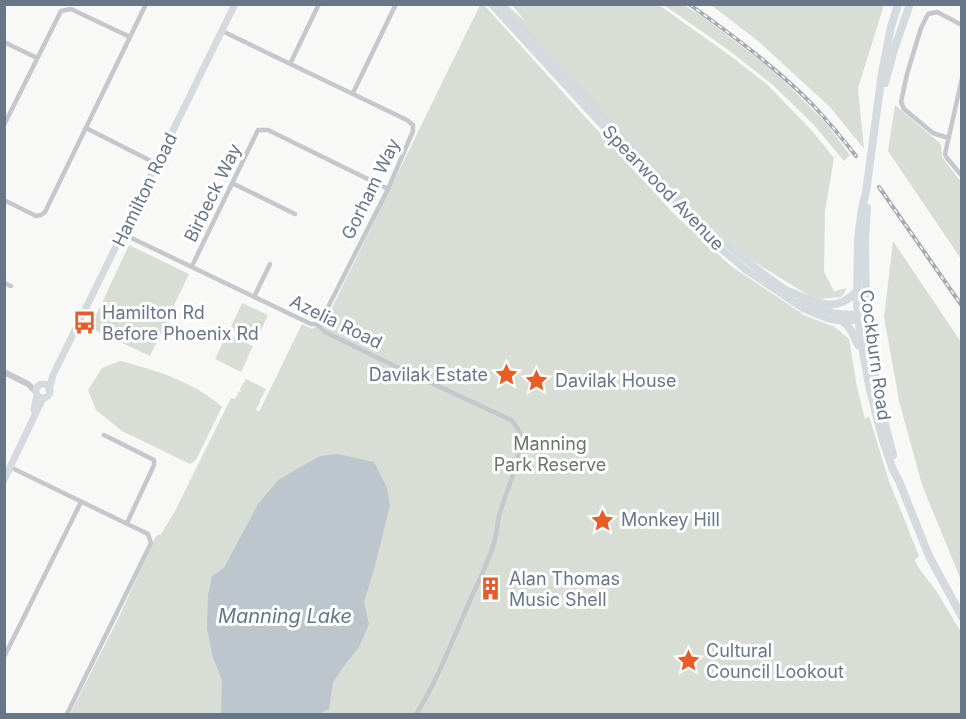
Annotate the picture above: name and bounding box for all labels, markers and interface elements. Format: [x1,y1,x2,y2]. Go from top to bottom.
street label: Spearwood Avenue [598,121,728,255]
street label: Hamilton Road [108,130,181,250]
street label: Gorham Way [337,135,404,243]
street label: Birbeck Way [180,140,245,245]
street label: Cockburn Road [856,288,895,422]
street label: Azelia Road [287,290,386,353]
place label: Hamilton Rd Before Phoenix Rd [102,302,259,344]
bus stop icon: Hamilton Rd Before Phoenix Rd [71,310,97,336]
place icon: Davilak Estate [493,362,519,388]
place label: Davilak Estate [369,364,488,385]
place icon: Davilak House [524,368,550,394]
place label: Davilak House [555,370,677,391]
park label: Manning Park Reserve [494,433,606,475]
place icon: Monkey Hill [590,507,616,533]
place label: Monkey Hill [621,509,720,530]
place label: Alan Thomas Music Shell [509,568,620,610]
building icon: Alan Thomas Music Shell [478,576,504,602]
water label: Manning Lake [218,604,352,628]
place label: Cultural Council Lookout [706,640,844,682]
place icon: Cultural Council Lookout [675,648,701,674]

